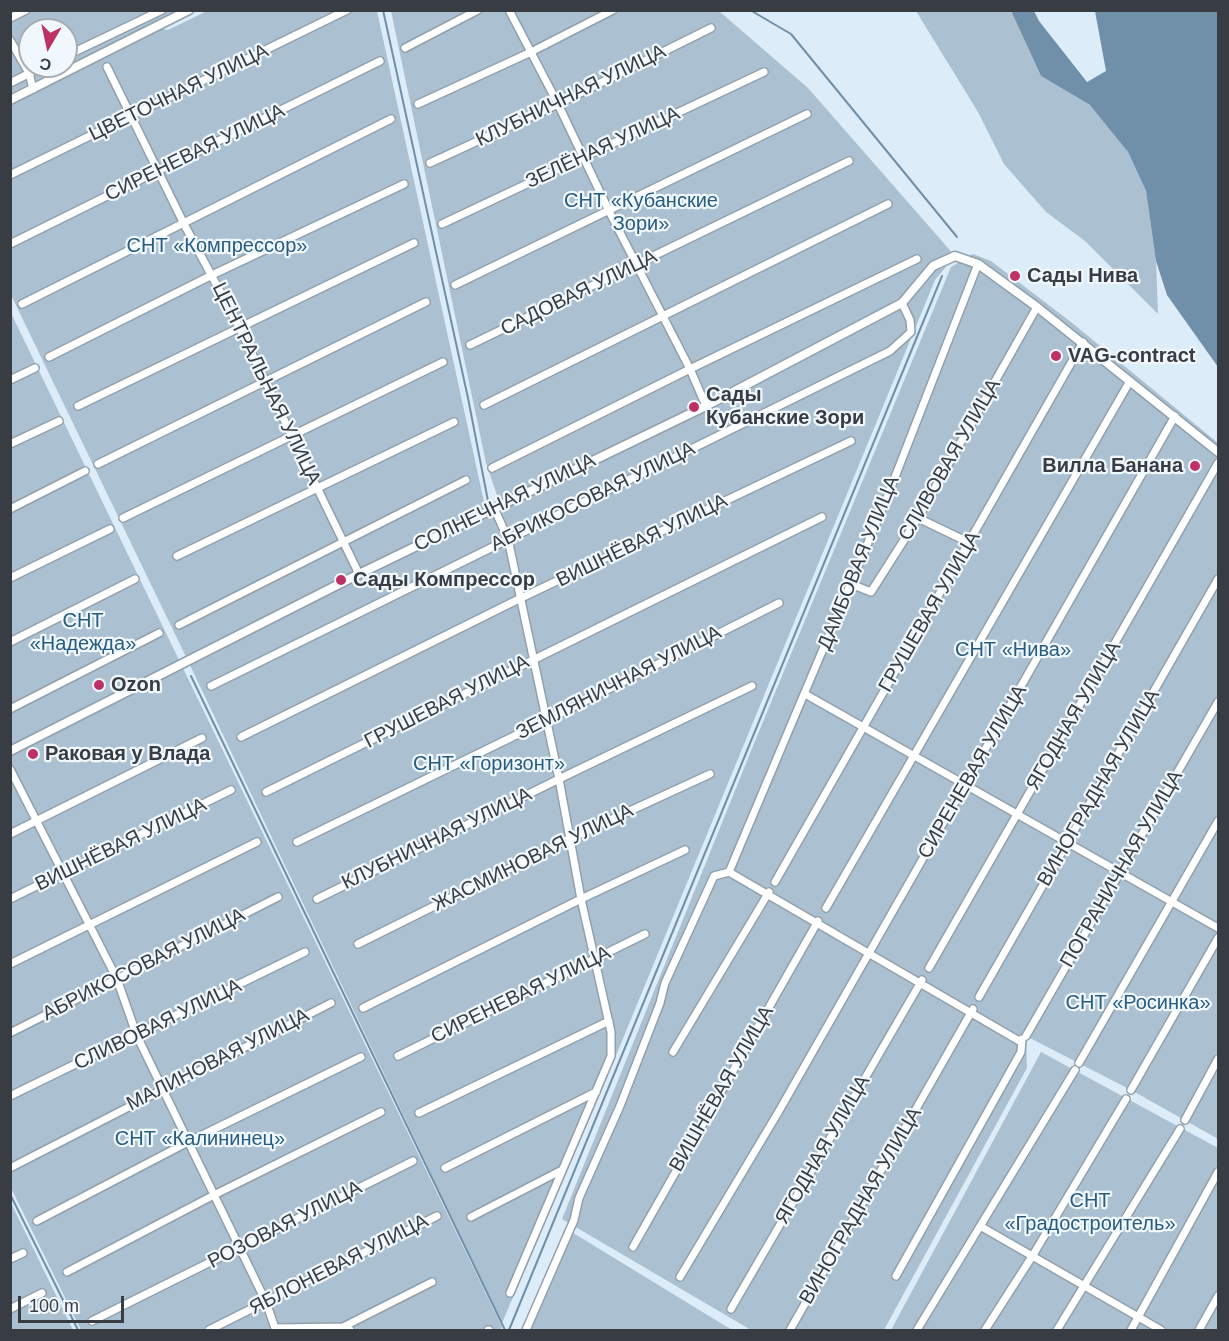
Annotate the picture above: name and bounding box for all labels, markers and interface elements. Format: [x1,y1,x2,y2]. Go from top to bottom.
north arrow [18,18,78,78]
street label: ЦВЕТОЧНАЯ УЛИЦА [85,39,273,147]
street label: КЛУБНИЧНАЯ УЛИЦА [472,40,670,152]
text: С [38,55,52,74]
street label: СИРЕНЕВАЯ УЛИЦА [101,99,289,207]
street label: ЗЕЛЁНАЯ УЛИЦА [522,102,684,194]
park label: СНТ «Кубанские Зори» [564,189,718,236]
park label: СНТ «Компрессор» [127,234,307,258]
street label: САДОВАЯ УЛИЦА [497,245,661,341]
place label: Сады Нива [1027,264,1138,288]
marker: Сады Нива [1008,269,1022,283]
street label: ЦЕНТРАЛЬНАЯ УЛИЦА [206,279,326,489]
place label: VAG-contract [1068,344,1195,368]
marker: VAG-contract [1049,349,1063,363]
street label: СЛИВОВАЯ УЛИЦА [894,375,1006,545]
place label: Сады Кубанские Зори [706,383,864,430]
marker: Сады Кубанские Зори [687,400,701,414]
street label: АБРИКОСОВАЯ УЛИЦА [487,437,699,557]
street label: СОЛНЕЧНАЯ УЛИЦА [410,449,600,557]
place label: Вилла Банана [1042,454,1183,478]
marker: Вилла Банана [1188,459,1202,473]
street label: ДАМБОВАЯ УЛИЦА [813,472,905,654]
street label: ВИШНЁВАЯ УЛИЦА [552,489,732,593]
street label: ГРУШЕВАЯ УЛИЦА [874,527,986,697]
place label: Сады Компрессор [353,568,535,592]
marker: Сады Компрессор [334,573,348,587]
park label: СНТ «Надежда» [30,609,136,656]
street label: ЗЕМЛЯНИЧНАЯ УЛИЦА [512,621,726,745]
street label: ЯГОДНАЯ УЛИЦА [1022,637,1126,795]
park label: СНТ «Нива» [955,638,1071,662]
street label: ГРУШЕВАЯ УЛИЦА [361,650,533,754]
place label: Ozon [111,673,161,697]
marker: Ozon [92,678,106,692]
street label: СИРЕНЕВАЯ УЛИЦА [913,681,1033,863]
street label: ВИНОГРАДНАЯ УЛИЦА [1033,685,1165,891]
place label: Раковая у Влада [45,742,210,766]
marker: Раковая у Влада [26,747,40,761]
park label: СНТ «Горизонт» [413,752,565,776]
street label: ПОГРАНИЧНАЯ УЛИЦА [1056,766,1188,972]
street label: КЛУБНИЧНАЯ УЛИЦА [338,783,536,895]
street label: ВИШНЁВАЯ УЛИЦА [31,793,211,897]
street label: ЖАСМИНОВАЯ УЛИЦА [429,799,637,917]
street label: АБРИКОСОВАЯ УЛИЦА [39,903,249,1027]
street label: СИРЕНЕВАЯ УЛИЦА [427,941,615,1049]
street label: СЛИВОВАЯ УЛИЦА [70,974,246,1076]
park label: СНТ «Росинка» [1065,991,1211,1015]
street label: ВИШНЁВАЯ УЛИЦА [665,1002,779,1176]
street label: МАЛИНОВАЯ УЛИЦА [123,1004,313,1116]
street label: ЯГОДНАЯ УЛИЦА [771,1071,875,1229]
street label: ВИНОГРАДНАЯ УЛИЦА [795,1103,927,1309]
park label: СНТ «Калининец» [115,1127,285,1151]
street label: РОЗОВАЯ УЛИЦА [204,1176,366,1274]
park label: СНТ «Градостроитель» [1004,1189,1176,1236]
street label: ЯБЛОНЕВАЯ УЛИЦА [245,1209,433,1321]
scale bar [21,1284,128,1322]
text: 100 m [29,1296,79,1316]

